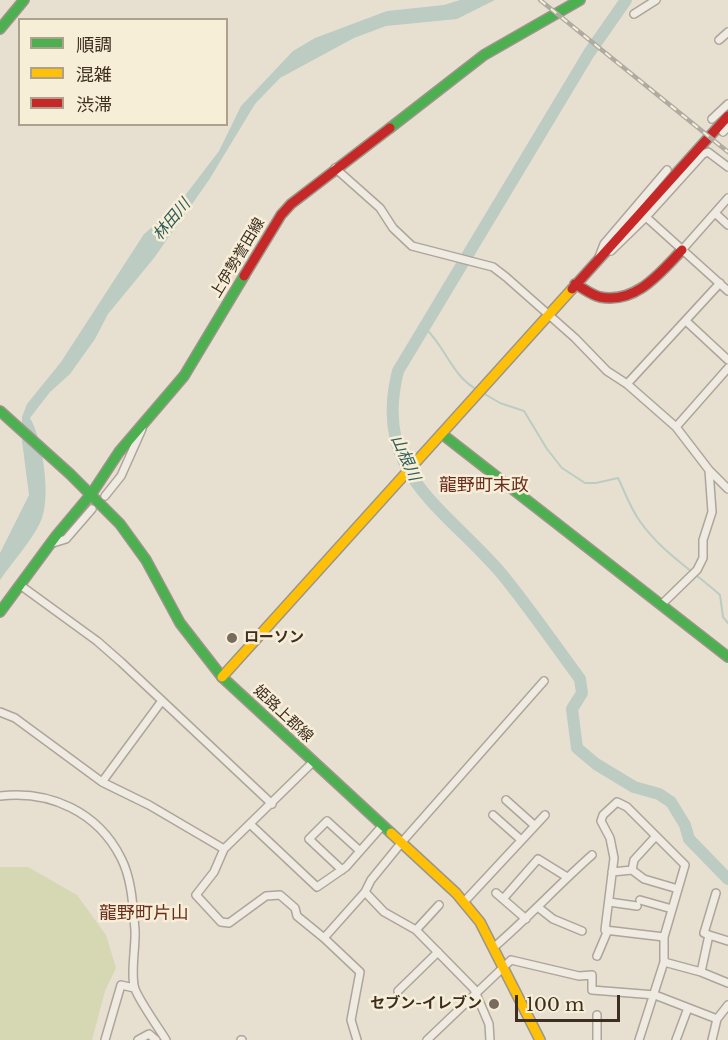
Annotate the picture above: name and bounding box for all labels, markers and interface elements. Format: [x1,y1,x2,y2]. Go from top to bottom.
legend [18,18,228,126]
text: 順調 [76,34,112,56]
text: 混雑 [76,64,112,86]
text: 渋滞 [76,94,112,116]
water label: 林田川 [149,195,195,245]
street label: 上伊勢誉田線 [207,215,269,301]
water label: 山根川 [386,432,424,484]
district label: 龍野町末政 [439,475,529,497]
place label: ローソン [244,629,304,647]
marker: ローソン [225,631,239,645]
street label: 姫路上郡線 [249,682,317,746]
district label: 龍野町片山 [99,903,189,925]
scale bar [518,983,623,1021]
text: 100 m [526,994,584,1016]
place label: セブン-イレブン [370,995,482,1013]
marker: セブン-イレブン [487,997,501,1011]

